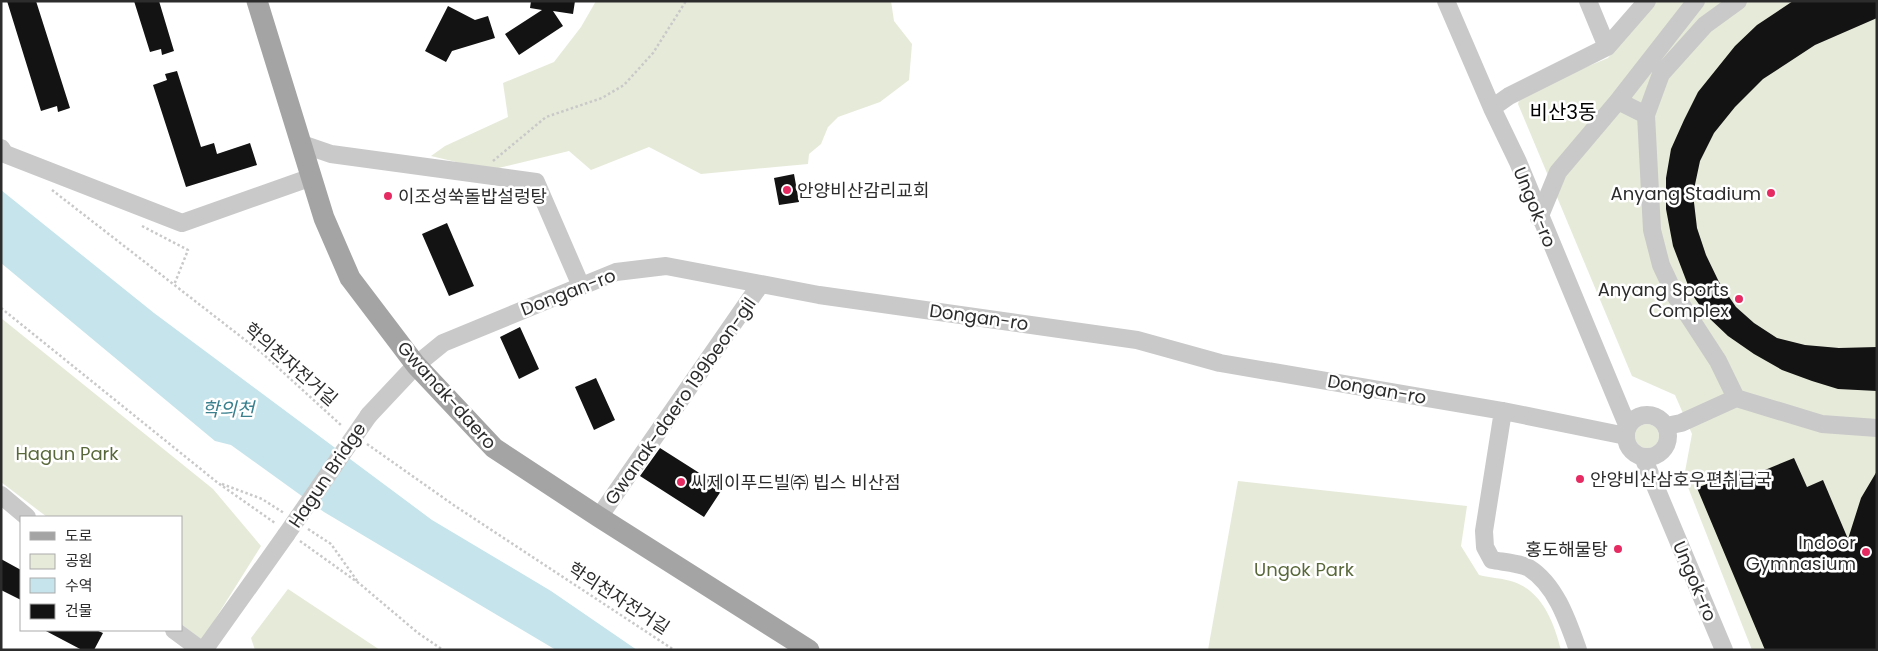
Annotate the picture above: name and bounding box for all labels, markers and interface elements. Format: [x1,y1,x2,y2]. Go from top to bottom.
district label: 비산3동 [1530,98,1596,126]
street label: Ungok-ro [1508,163,1562,251]
place label: 안양비산감리교회 [797,178,929,203]
place label: Anyang Stadium [1611,181,1761,206]
place label: 이조성쑥돌밥설렁탕 [398,184,547,209]
marker: 안양비산감리교회 [781,184,793,196]
marker: Anyang Stadium [1765,187,1777,199]
marker: 이조성쑥돌밥설렁탕 [382,190,394,202]
street label: Dongan-ro [517,262,619,322]
place label: Anyang Sports Complex [1598,277,1729,323]
street label: Gwanak-daero 199beon-gil [599,292,761,510]
marker: Anyang Sports Complex [1733,293,1745,305]
street label: Dongan-ro [928,298,1030,336]
street label: 학의천자전거길 [239,317,343,411]
street label: Gwanak-daero [392,336,502,454]
street label: Dongan-ro [1326,368,1428,410]
water label: 학의천 [202,396,256,423]
street label: Hagun Bridge [282,417,372,533]
park label: Hagun Park [15,441,119,466]
place label: 안양비산삼호우편취급국 [1590,467,1772,492]
place label: 씨제이푸드빌㈜ 빕스 비산점 [691,470,901,495]
marker: 안양비산삼호우편취급국 [1574,473,1586,485]
marker: 씨제이푸드빌㈜ 빕스 비산점 [675,476,687,488]
legend [20,516,182,631]
text: 도로 [65,525,93,546]
place label: Indoor Gymnasium [1746,530,1856,576]
place label: 홍도해물탕 [1525,537,1608,562]
street label: Ungok-ro [1667,537,1723,625]
marker: 홍도해물탕 [1612,543,1624,555]
marker: Indoor Gymnasium [1860,546,1872,558]
text: 공원 [65,550,93,571]
street label: 학의천자전거길 [564,556,674,640]
park label: Ungok Park [1254,557,1355,582]
text: 수역 [65,575,93,596]
text: 건물 [65,600,93,621]

